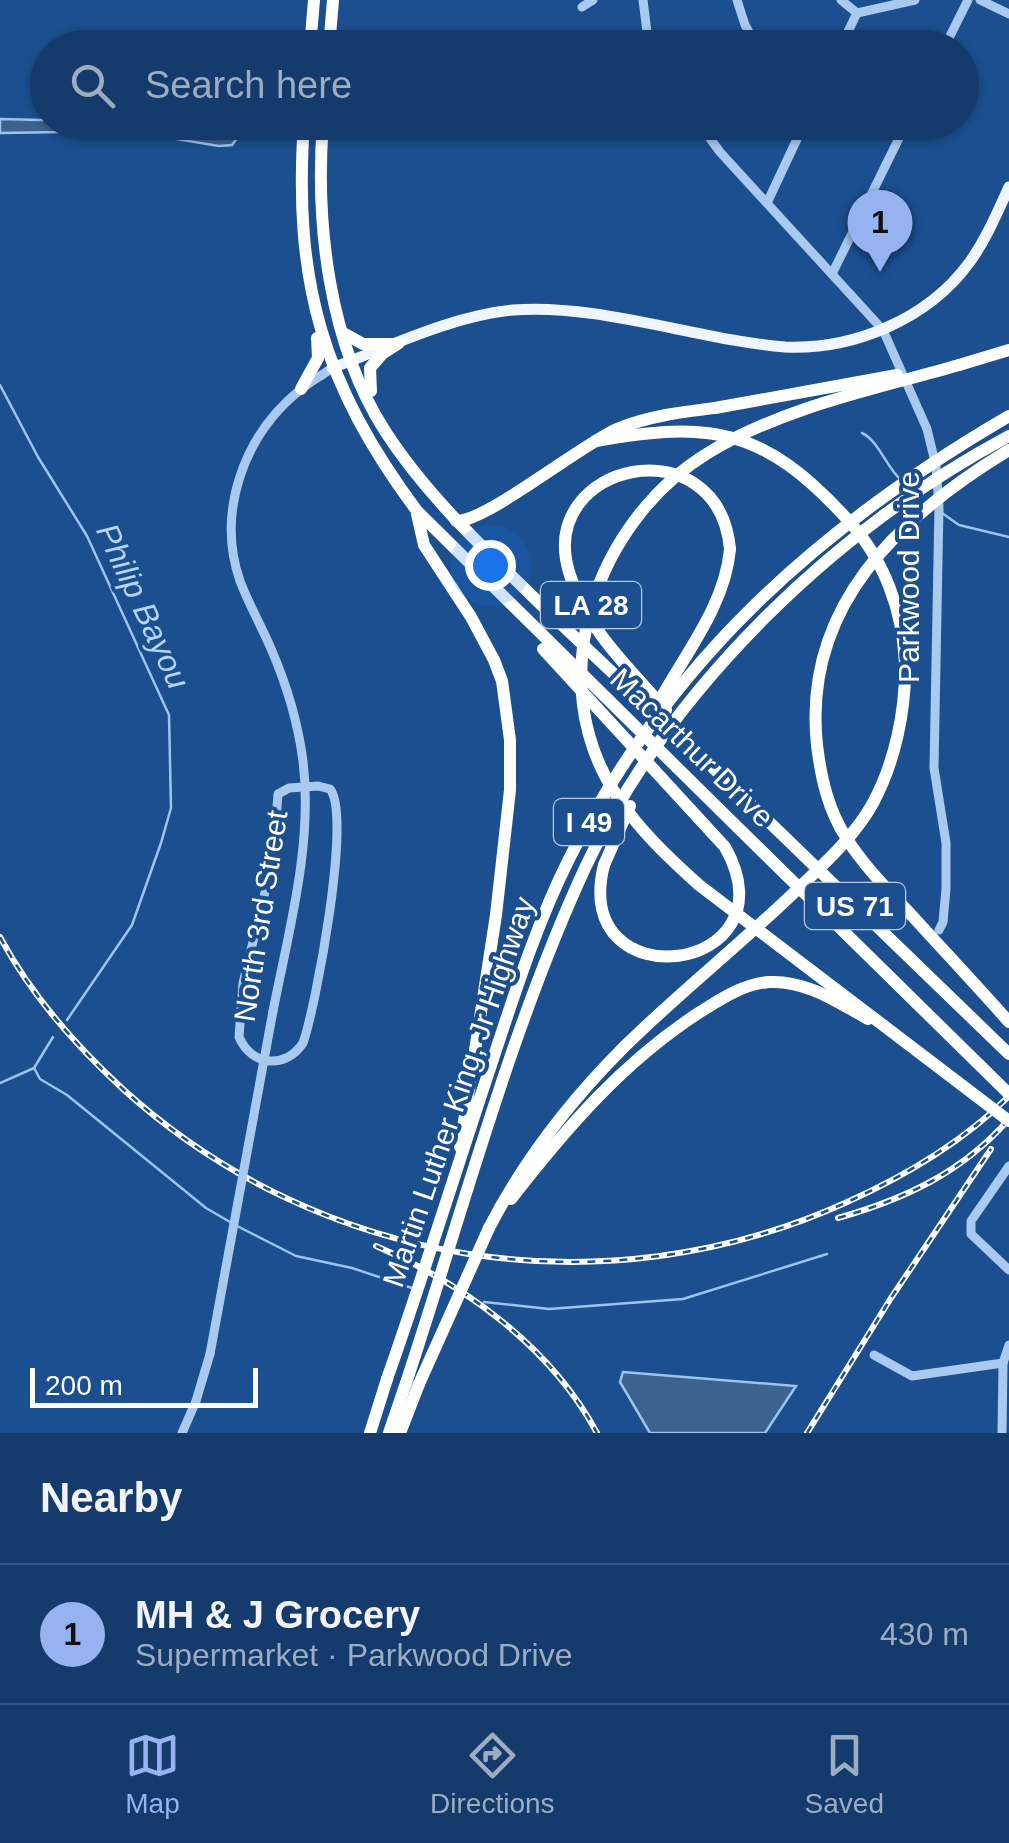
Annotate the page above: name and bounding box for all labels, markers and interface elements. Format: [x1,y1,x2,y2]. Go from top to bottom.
search box [30,30,979,140]
icon: search [65,58,120,113]
text: Search here [145,64,352,106]
pin: 1 [848,190,912,272]
street label: Parkwood Drive [892,471,925,683]
water label: Philip Bayou [89,518,197,694]
your location [465,540,516,591]
road number: LA 28 [541,582,641,628]
street label: Macarthur Drive [604,662,781,834]
road number: I 49 [554,799,624,845]
street label: North 3rd Street [228,807,294,1024]
road number: US 71 [805,883,905,929]
street label: Martin Luther King, Jr Highway [376,893,541,1291]
scale bar [30,1363,258,1408]
text: 200 m [45,1370,123,1401]
text: Nearby [40,1474,182,1521]
text: MH & J Grocery [135,1594,420,1636]
text: 1 [64,1616,81,1652]
text: 430 m [880,1616,969,1652]
text: Supermarket · Parkwood Drive [135,1637,572,1673]
tab: Map [125,1728,180,1820]
tab: Directions [430,1728,555,1820]
tab: Saved [805,1728,884,1820]

